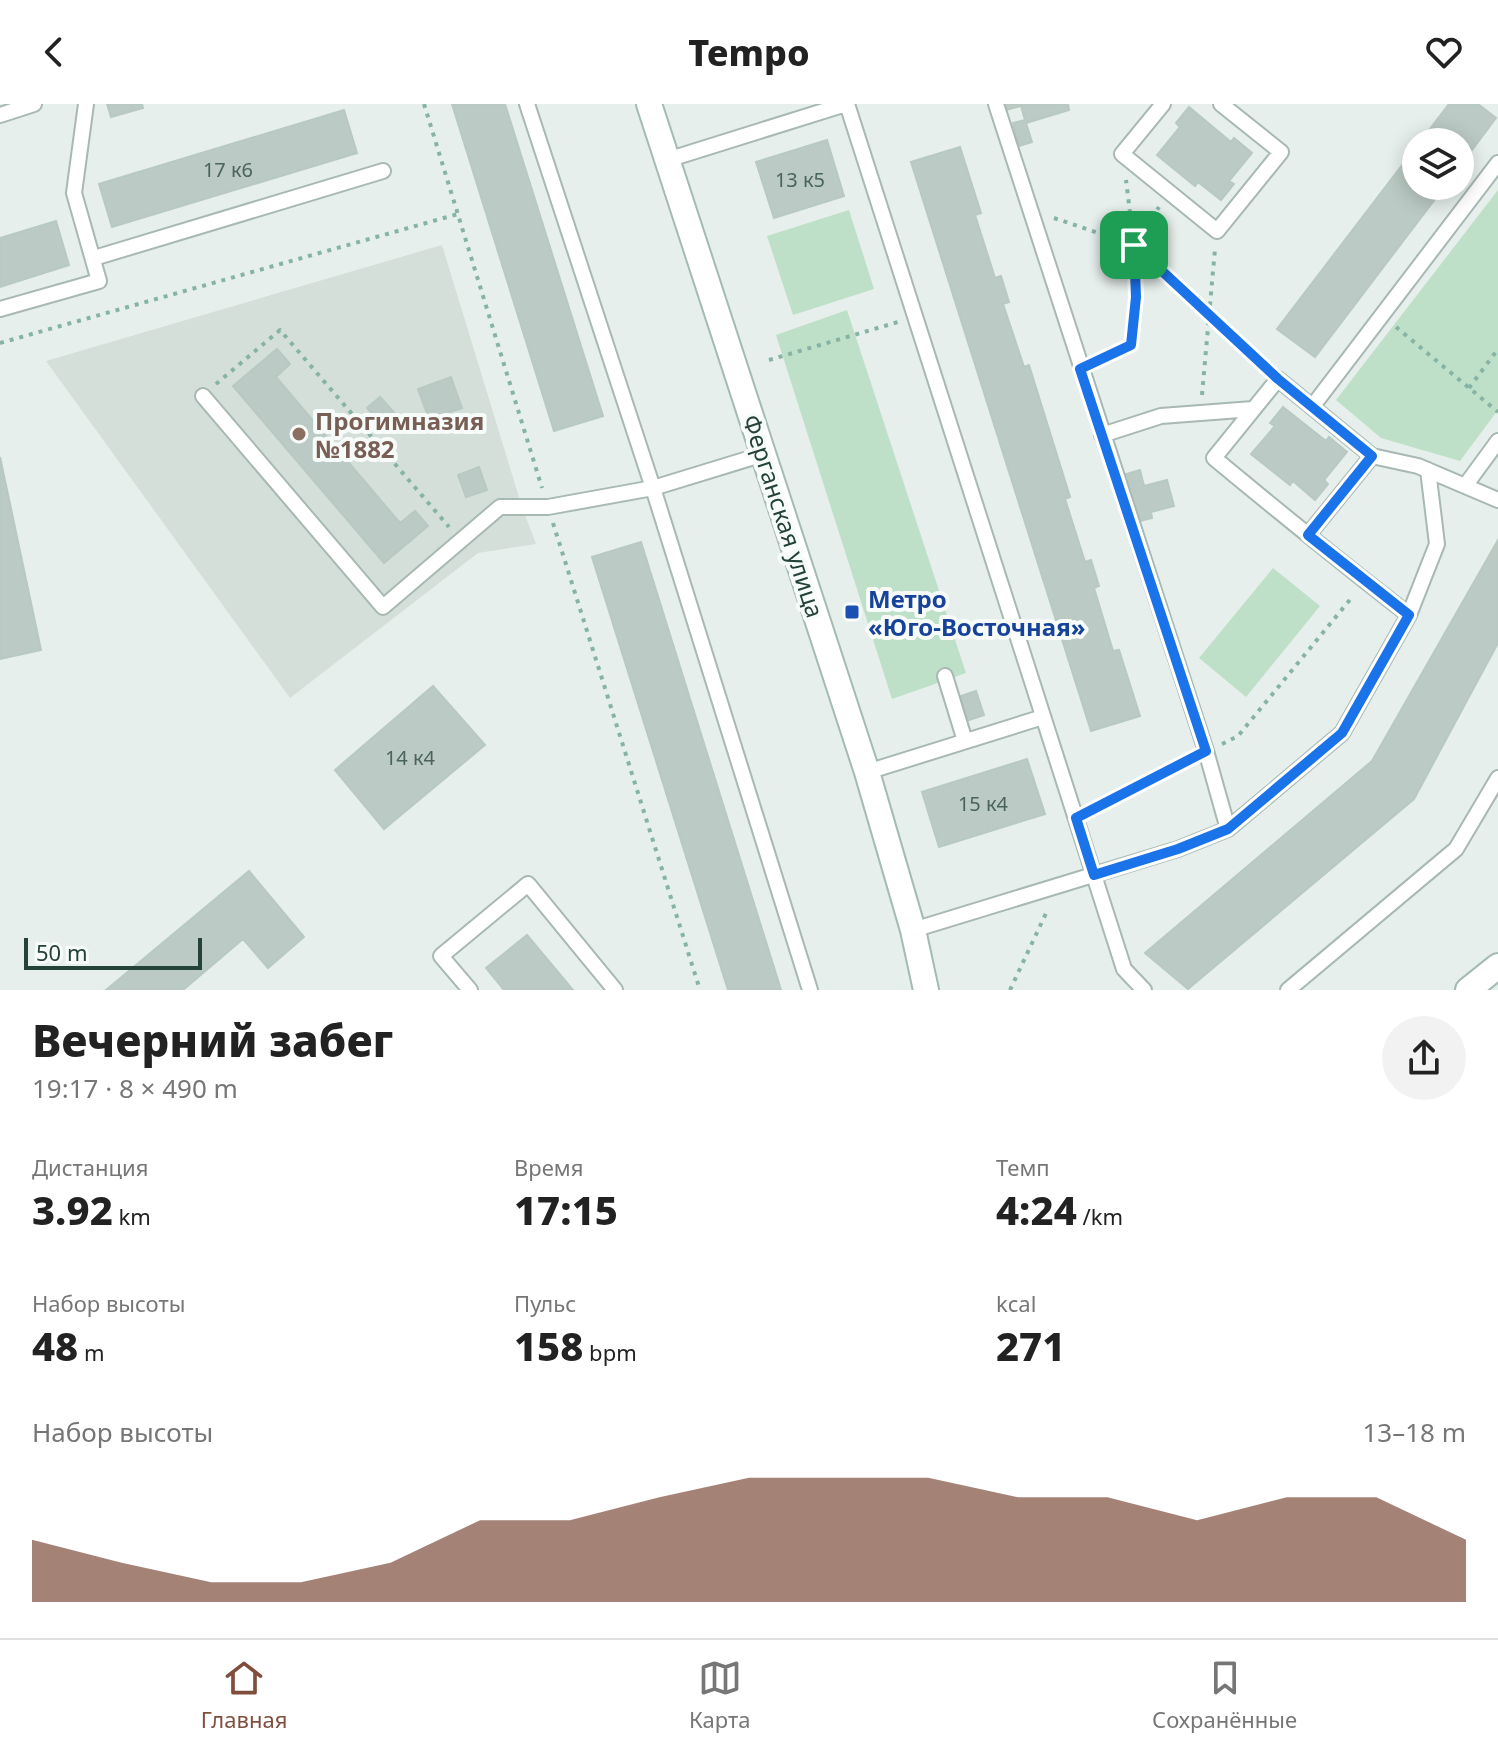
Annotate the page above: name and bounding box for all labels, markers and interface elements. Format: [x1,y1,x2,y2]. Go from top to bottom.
text: Tempo [688,28,810,77]
icon: back [32,30,76,74]
icon: heart [1422,30,1466,74]
map controls [1402,128,1474,200]
button: layers [1402,128,1474,200]
house number: 17 к6 [203,156,253,183]
house number: 13 к5 [775,166,825,193]
pin [1100,211,1168,279]
icon: arrive [1112,223,1156,267]
place label: Прогимназия №1882 [315,404,484,465]
street label: Ферганская улица [736,410,832,622]
marker: Прогимназия №1882 [290,425,308,443]
place label: Метро «Юго-Восточная» [868,582,1085,643]
marker: Метро «Юго-Восточная» [843,603,861,621]
house number: 14 к4 [385,744,436,771]
house number: 15 к4 [958,790,1009,817]
scale bar [24,934,202,970]
text: 50 m [36,937,87,967]
text: Вечерний забег [32,1010,393,1070]
button: share [1382,1016,1466,1100]
text: 19:17 · 8 × 490 m [32,1070,238,1106]
text: Дистанция [32,1152,148,1182]
text: Время [514,1152,583,1182]
text: Темп [996,1152,1050,1182]
text: 3.92 [32,1182,113,1237]
text: 17:15 [514,1182,618,1237]
text: 4:24 [996,1182,1077,1237]
text: km [113,1201,151,1231]
text: /km [1077,1201,1123,1231]
text: Набор высоты [32,1288,185,1318]
text: Пульс [514,1288,576,1318]
text: kcal [996,1288,1036,1318]
text: 48 [32,1318,78,1373]
text: 158 [514,1318,583,1373]
text: 271 [996,1318,1065,1373]
text: m [78,1337,105,1367]
text: bpm [583,1337,637,1367]
text: Набор высоты [32,1414,213,1450]
text: 13–18 m [1362,1414,1466,1450]
tab: Главная [201,1656,287,1734]
tab: Карта [689,1656,750,1734]
tab: Сохранённые [1152,1656,1297,1734]

